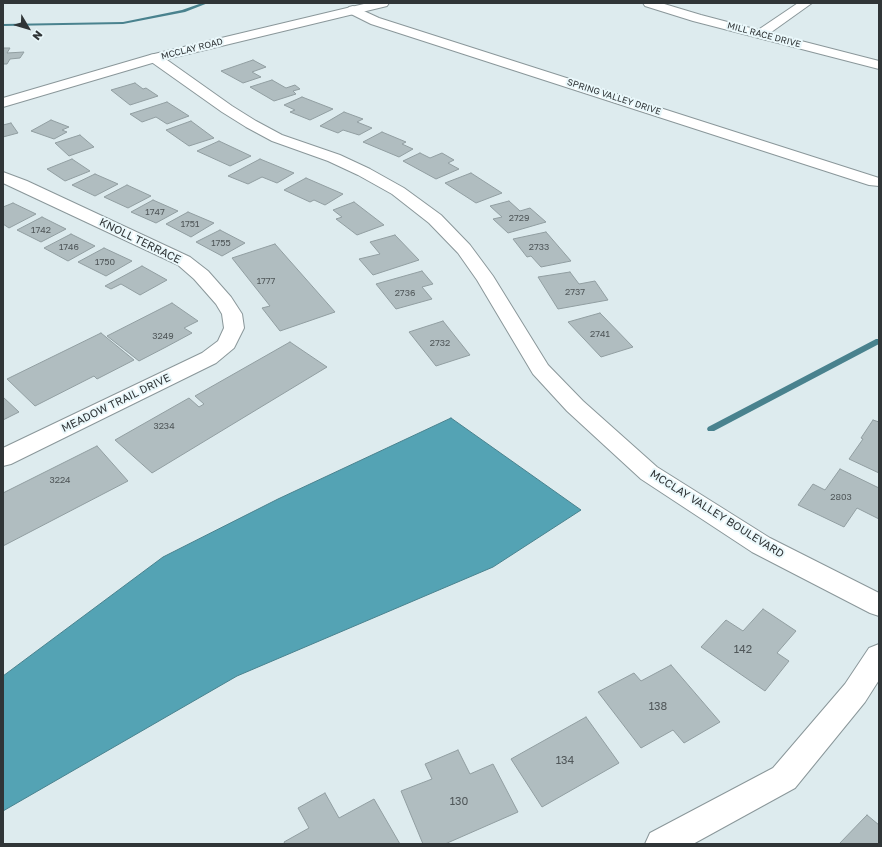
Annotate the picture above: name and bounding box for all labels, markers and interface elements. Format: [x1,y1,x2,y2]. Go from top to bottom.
north arrow [8,8,48,48]
street label: MILL RACE DRIVE [726,20,802,50]
text: N [30,28,46,43]
street label: MCCLAY ROAD [160,36,224,62]
street label: SPRING VALLEY DRIVE [566,77,662,117]
house number: 1747 [145,207,165,217]
house number: 2729 [509,213,529,223]
street label: KNOLL TERRACE [97,216,183,266]
house number: 1751 [181,219,199,229]
house number: 1742 [31,225,51,235]
house number: 1755 [211,238,231,248]
house number: 1746 [59,242,79,252]
house number: 2733 [529,242,549,252]
house number: 1750 [95,257,115,267]
house number: 1777 [257,276,275,286]
house number: 2737 [565,287,585,297]
house number: 2736 [395,288,415,298]
house number: 2741 [590,329,610,339]
house number: 3249 [152,331,174,341]
house number: 2732 [430,338,450,348]
street label: MEADOW TRAIL DRIVE [59,371,173,435]
house number: 3234 [153,421,175,431]
street label: MCCLAY VALLEY BOULEVARD [648,467,786,561]
house number: 3224 [49,475,71,485]
house number: 2803 [830,492,852,502]
house number: 142 [734,643,752,657]
house number: 138 [649,700,667,714]
house number: 134 [556,754,574,768]
house number: 130 [450,795,468,809]

